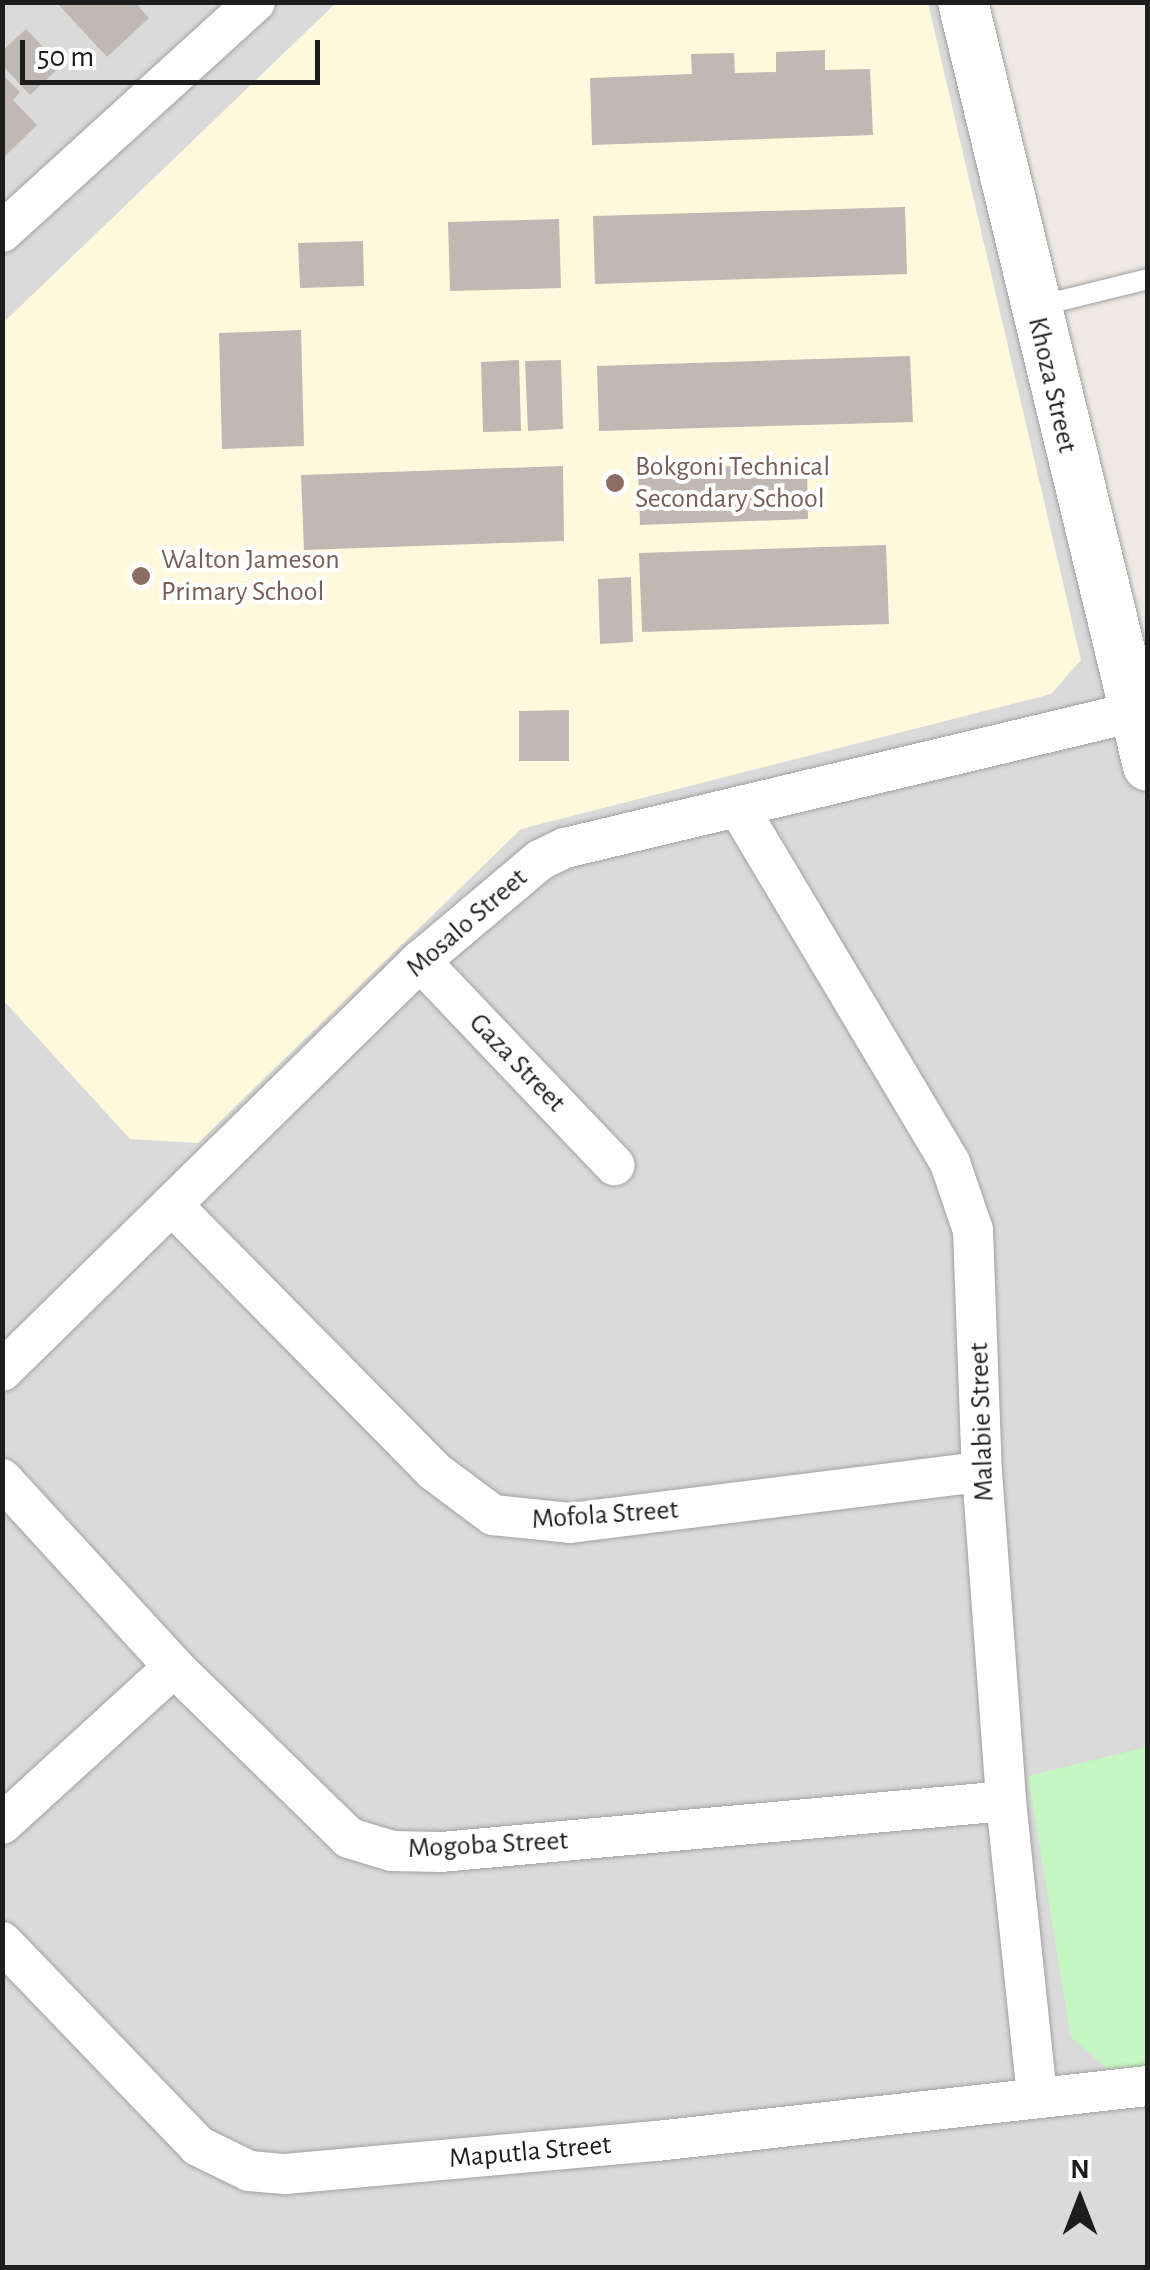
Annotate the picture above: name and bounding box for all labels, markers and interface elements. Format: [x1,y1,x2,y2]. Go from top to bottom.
scale bar [25,20,325,82]
text: 50 m [37,42,94,72]
street label: Khoza Street [1020,314,1084,456]
place label: Bokgoni Technical Secondary School [635,450,830,516]
marker: Bokgoni Technical Secondary School [604,472,626,494]
place label: Walton Jameson Primary School [161,543,340,609]
marker: Walton Jameson Primary School [130,565,152,587]
street label: Mosalo Street [399,861,535,985]
street label: Gaza Street [462,1007,572,1119]
street label: Malabie Street [962,1342,1002,1502]
street label: Mofola Street [531,1493,679,1537]
street label: Mogoba Street [407,1824,569,1866]
street label: Maputla Street [448,2128,612,2176]
north arrow [1030,2150,1130,2250]
text: N [1070,2156,1090,2184]

